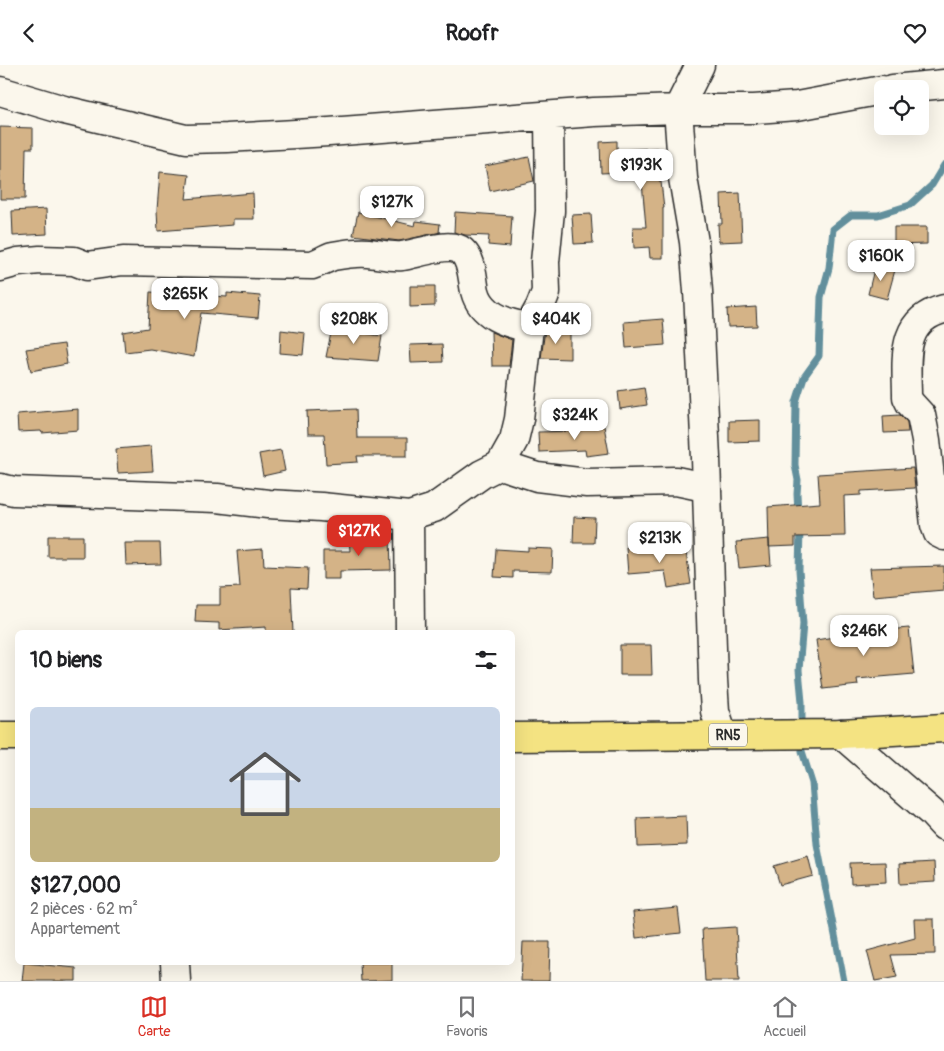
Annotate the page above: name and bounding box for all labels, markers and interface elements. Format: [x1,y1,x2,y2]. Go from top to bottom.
icon: back [15,19,43,47]
text: Roofr [445,19,499,47]
icon: heart [901,19,929,47]
map controls [874,80,929,135]
button: locate [874,80,929,135]
pin: $193K [606,149,676,191]
text: $193K [620,155,662,175]
pin: $127K [357,185,427,228]
text: $127K [371,192,413,212]
pin: $160K [846,239,916,282]
text: $160K [859,246,903,266]
pin: $265K [150,277,220,320]
text: $265K [162,284,208,304]
pin: $208K [319,303,389,345]
pin: $404K [521,303,591,345]
text: $208K [331,309,377,329]
text: $404K [532,309,580,329]
pin: $324K [540,399,610,441]
text: $324K [552,405,598,425]
pin: $127K [324,515,394,557]
text: $127K [338,521,380,541]
pin: $213K [625,521,695,564]
text: $213K [639,528,681,548]
pin: $246K [829,615,899,657]
text: $246K [841,621,887,641]
icon: filters [472,646,500,674]
text: 10 biens [30,647,102,674]
road number: RN5 [709,723,747,747]
icon: home [220,739,310,829]
text: $127,000 [30,872,121,899]
text: 2 pièces · 62 m² [30,899,138,919]
text: Appartement [30,919,120,939]
tab: Carte [138,993,170,1040]
tab: Favoris [446,993,488,1040]
tab: Accueil [763,993,806,1040]

